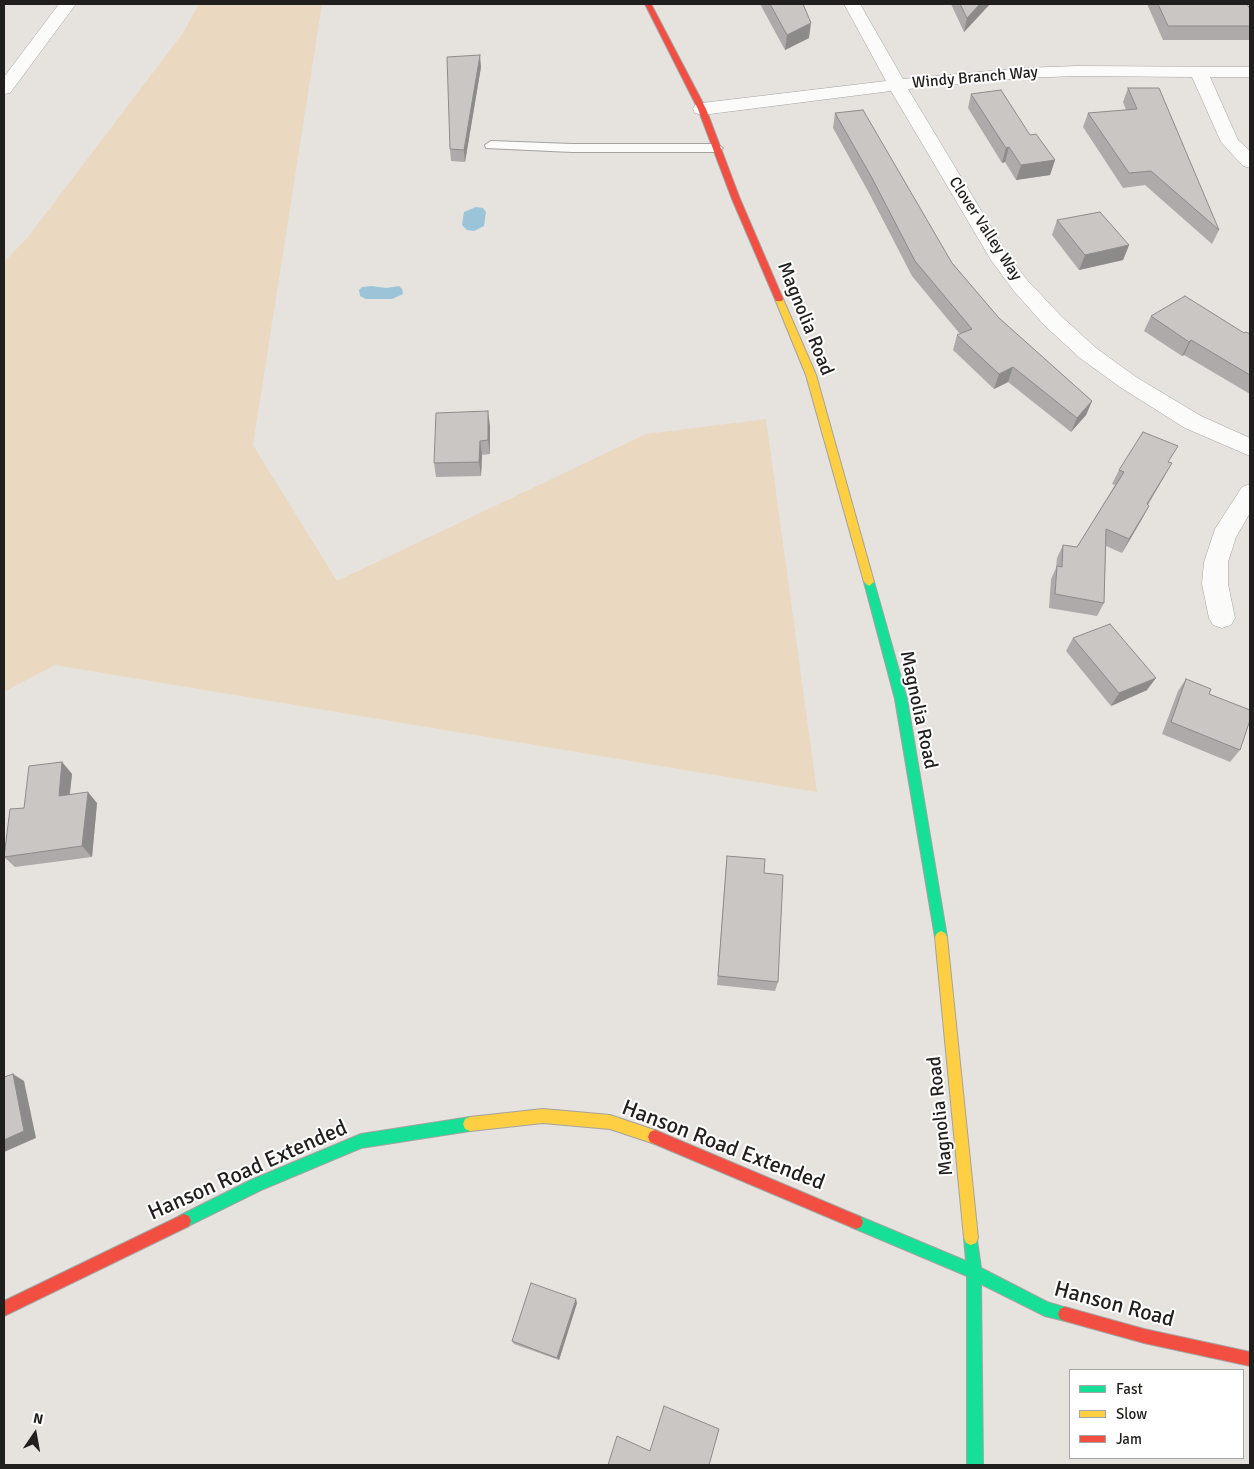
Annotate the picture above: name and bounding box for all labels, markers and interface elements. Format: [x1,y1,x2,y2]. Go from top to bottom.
street label: Windy Branch Way [911,63,1039,93]
street label: Clover Valley Way [944,174,1026,284]
street label: Magnolia Road [772,259,838,379]
street label: Magnolia Road [894,649,942,771]
street label: Magnolia Road [923,1055,959,1177]
street label: Hanson Road Extended [618,1095,828,1197]
street label: Hanson Road Extended [144,1115,352,1227]
street label: Hanson Road [1051,1276,1177,1334]
legend [1069,1369,1244,1459]
text: Fast [1116,1380,1143,1398]
text: Slow [1116,1405,1147,1423]
north arrow [10,1409,60,1459]
text: N [32,1410,45,1428]
text: Jam [1116,1430,1142,1448]

